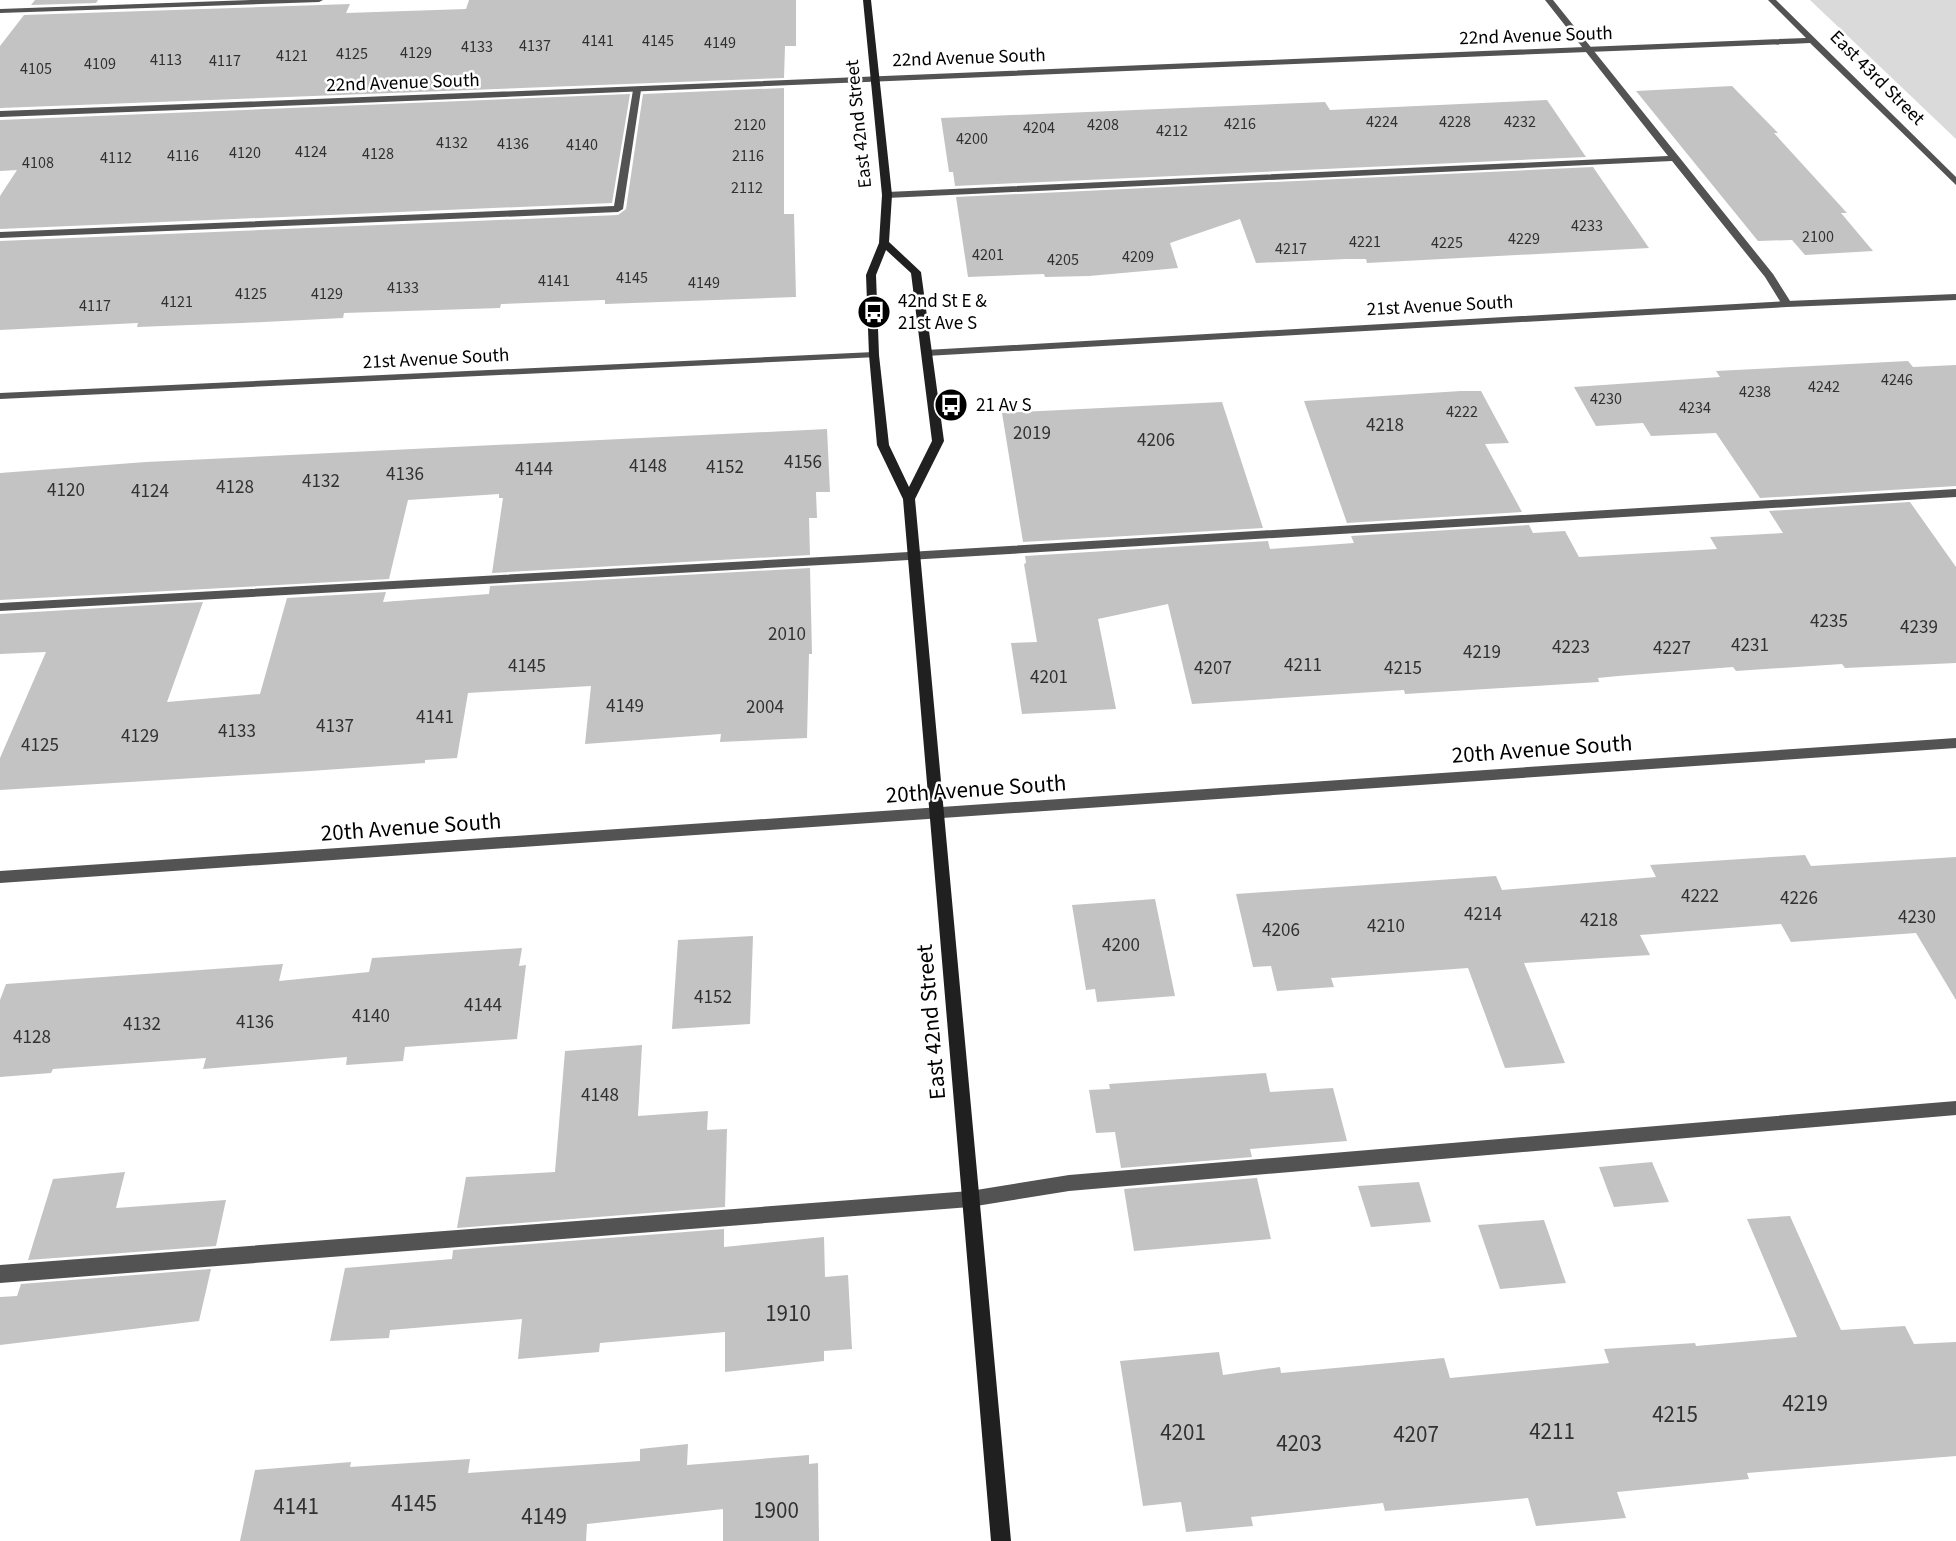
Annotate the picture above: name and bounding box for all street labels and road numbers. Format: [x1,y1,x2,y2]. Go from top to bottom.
street label: 22nd Avenue South [1459,20,1613,52]
street label: East 43rd Street [1823,24,1931,132]
street label: 22nd Avenue South [892,42,1046,74]
street label: East 42nd Street [839,58,879,189]
street label: 22nd Avenue South [326,67,480,99]
street label: 21st Avenue South [1366,289,1514,323]
street label: 21st Avenue South [362,342,510,376]
street label: 20th Avenue South [1451,726,1633,772]
street label: 20th Avenue South [885,766,1067,812]
street label: 20th Avenue South [320,804,502,850]
street label: East 42nd Street [908,943,954,1101]

